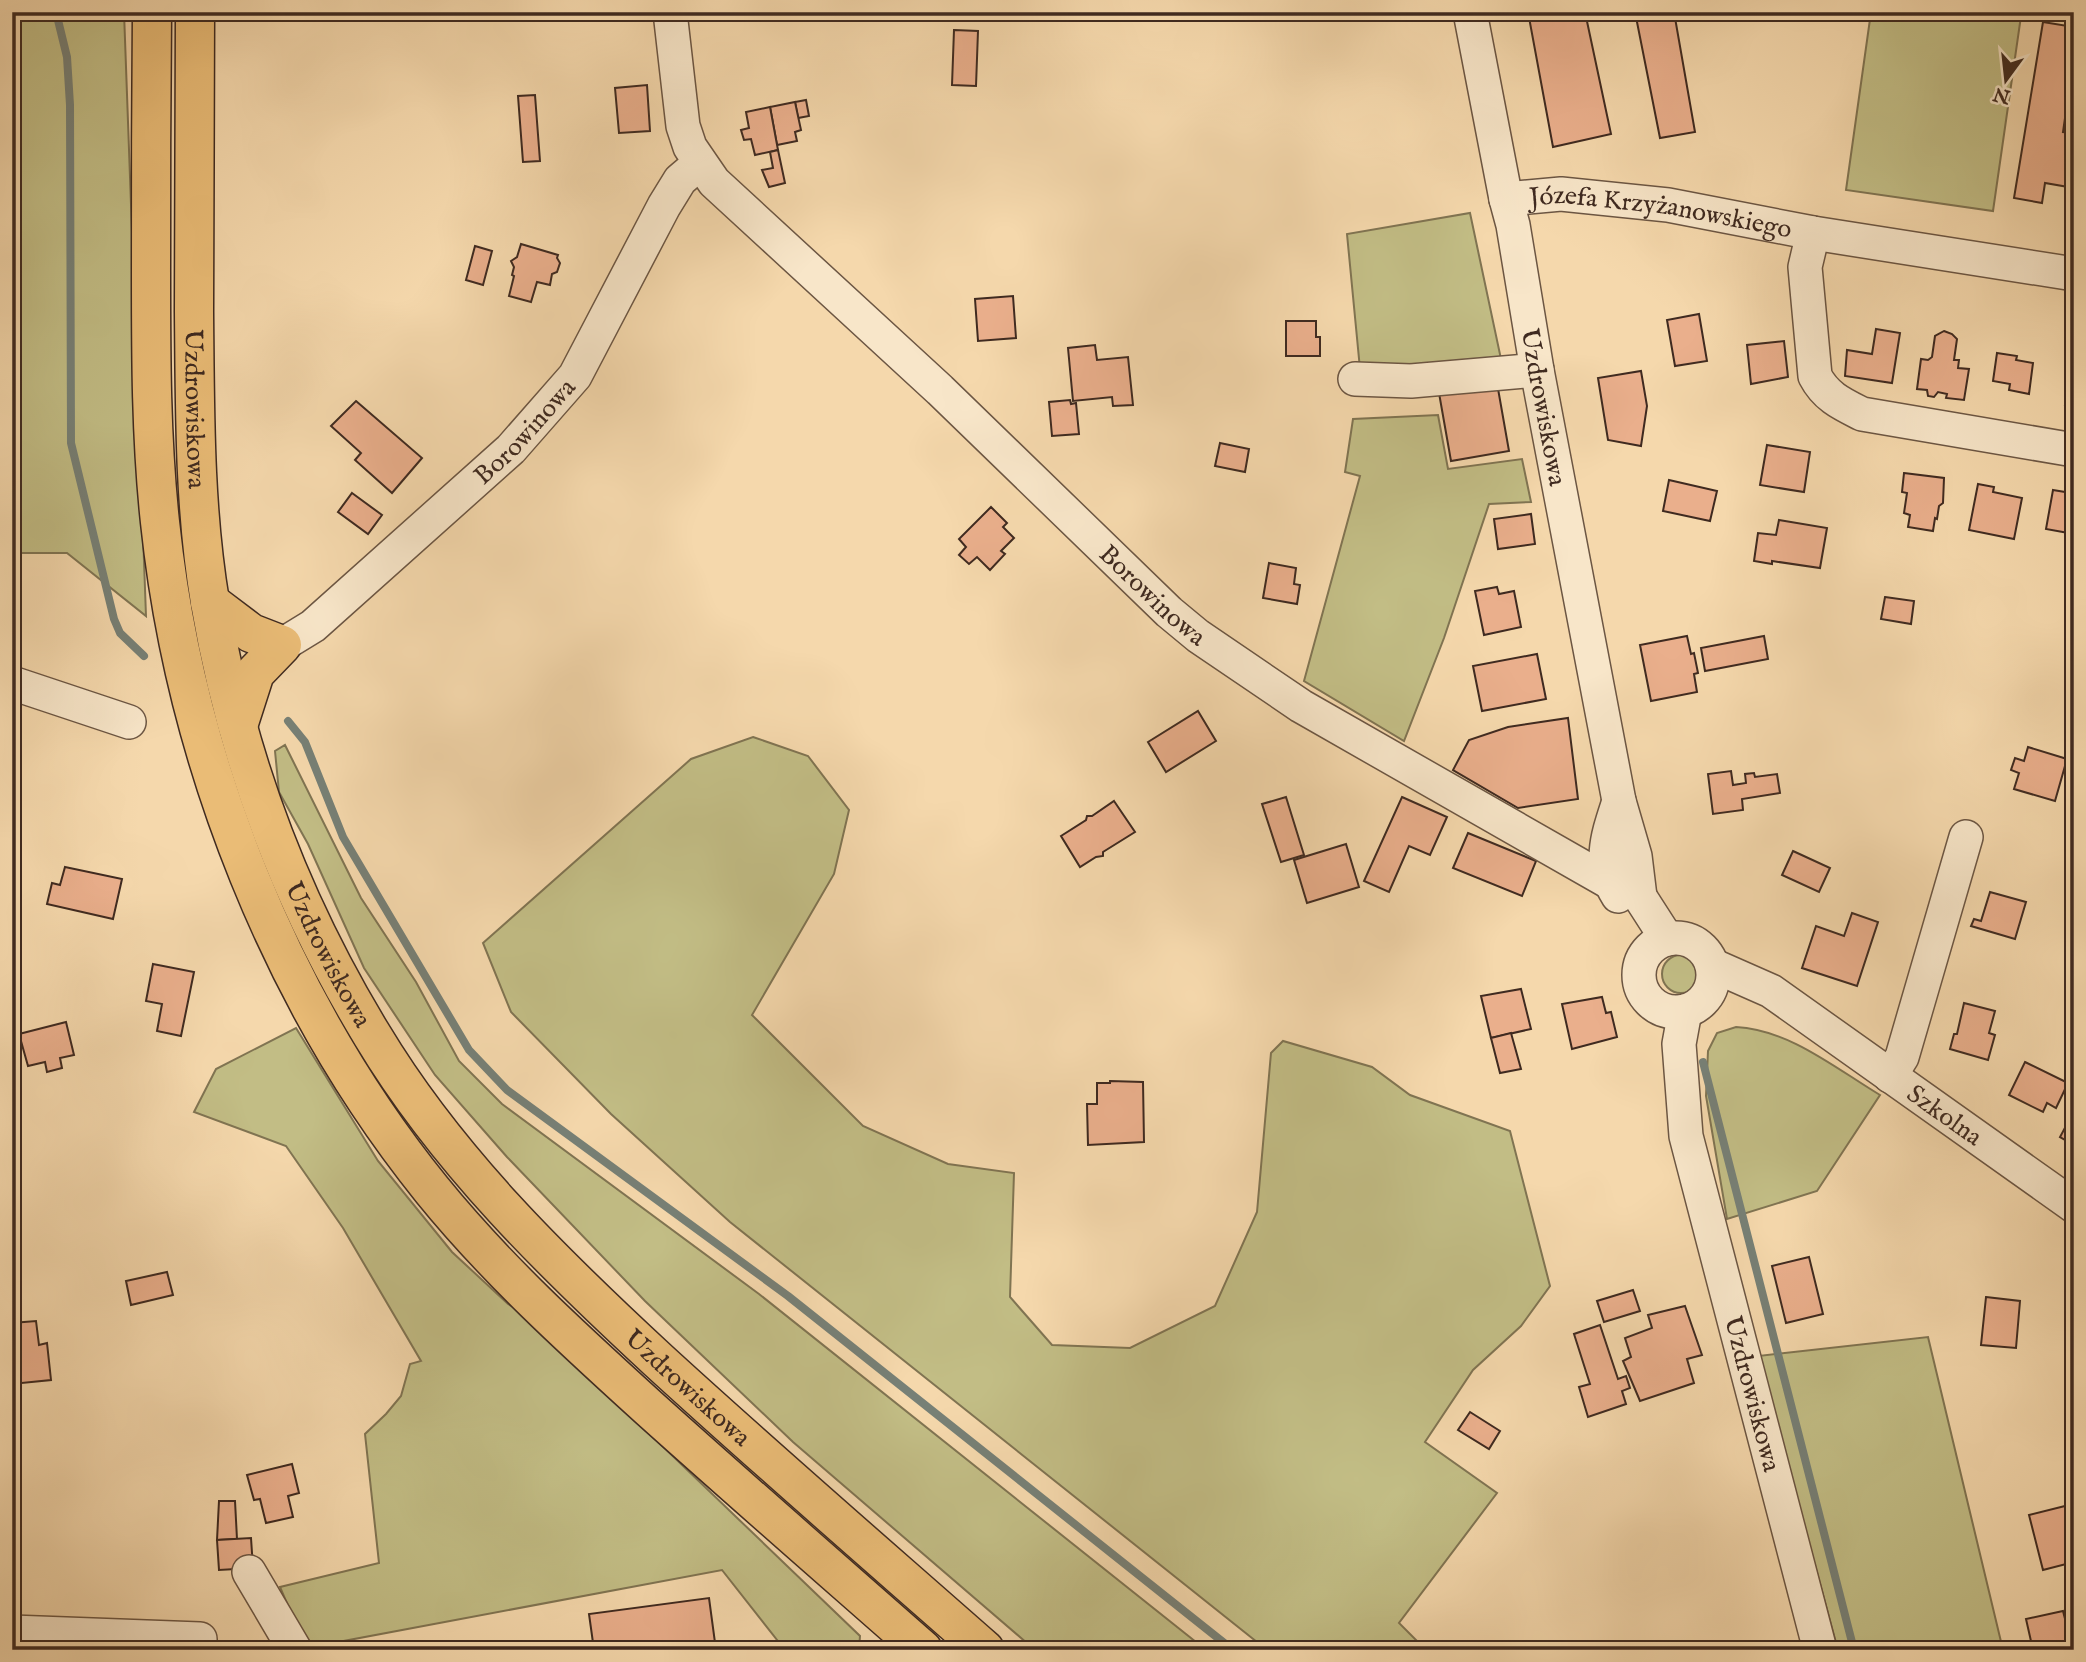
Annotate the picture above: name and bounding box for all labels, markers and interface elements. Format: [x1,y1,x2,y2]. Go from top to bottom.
north arrow [1970,46,2040,116]
text: N [1991,81,2014,108]
street label: Józefa Krzyżanowskiego [1525,179,1794,247]
street label: Uzdrowiskowa [1512,326,1574,489]
street label: Uzdrowiskowa [176,329,213,490]
street label: Borowinowa [467,371,584,493]
street label: Borowinowa [1091,538,1212,655]
street label: Uzdrowiskowa [277,877,379,1034]
street label: Szkolna [1900,1078,1989,1154]
street label: Uzdrowiskowa [1716,1313,1788,1476]
street label: Uzdrowiskowa [617,1323,758,1455]

